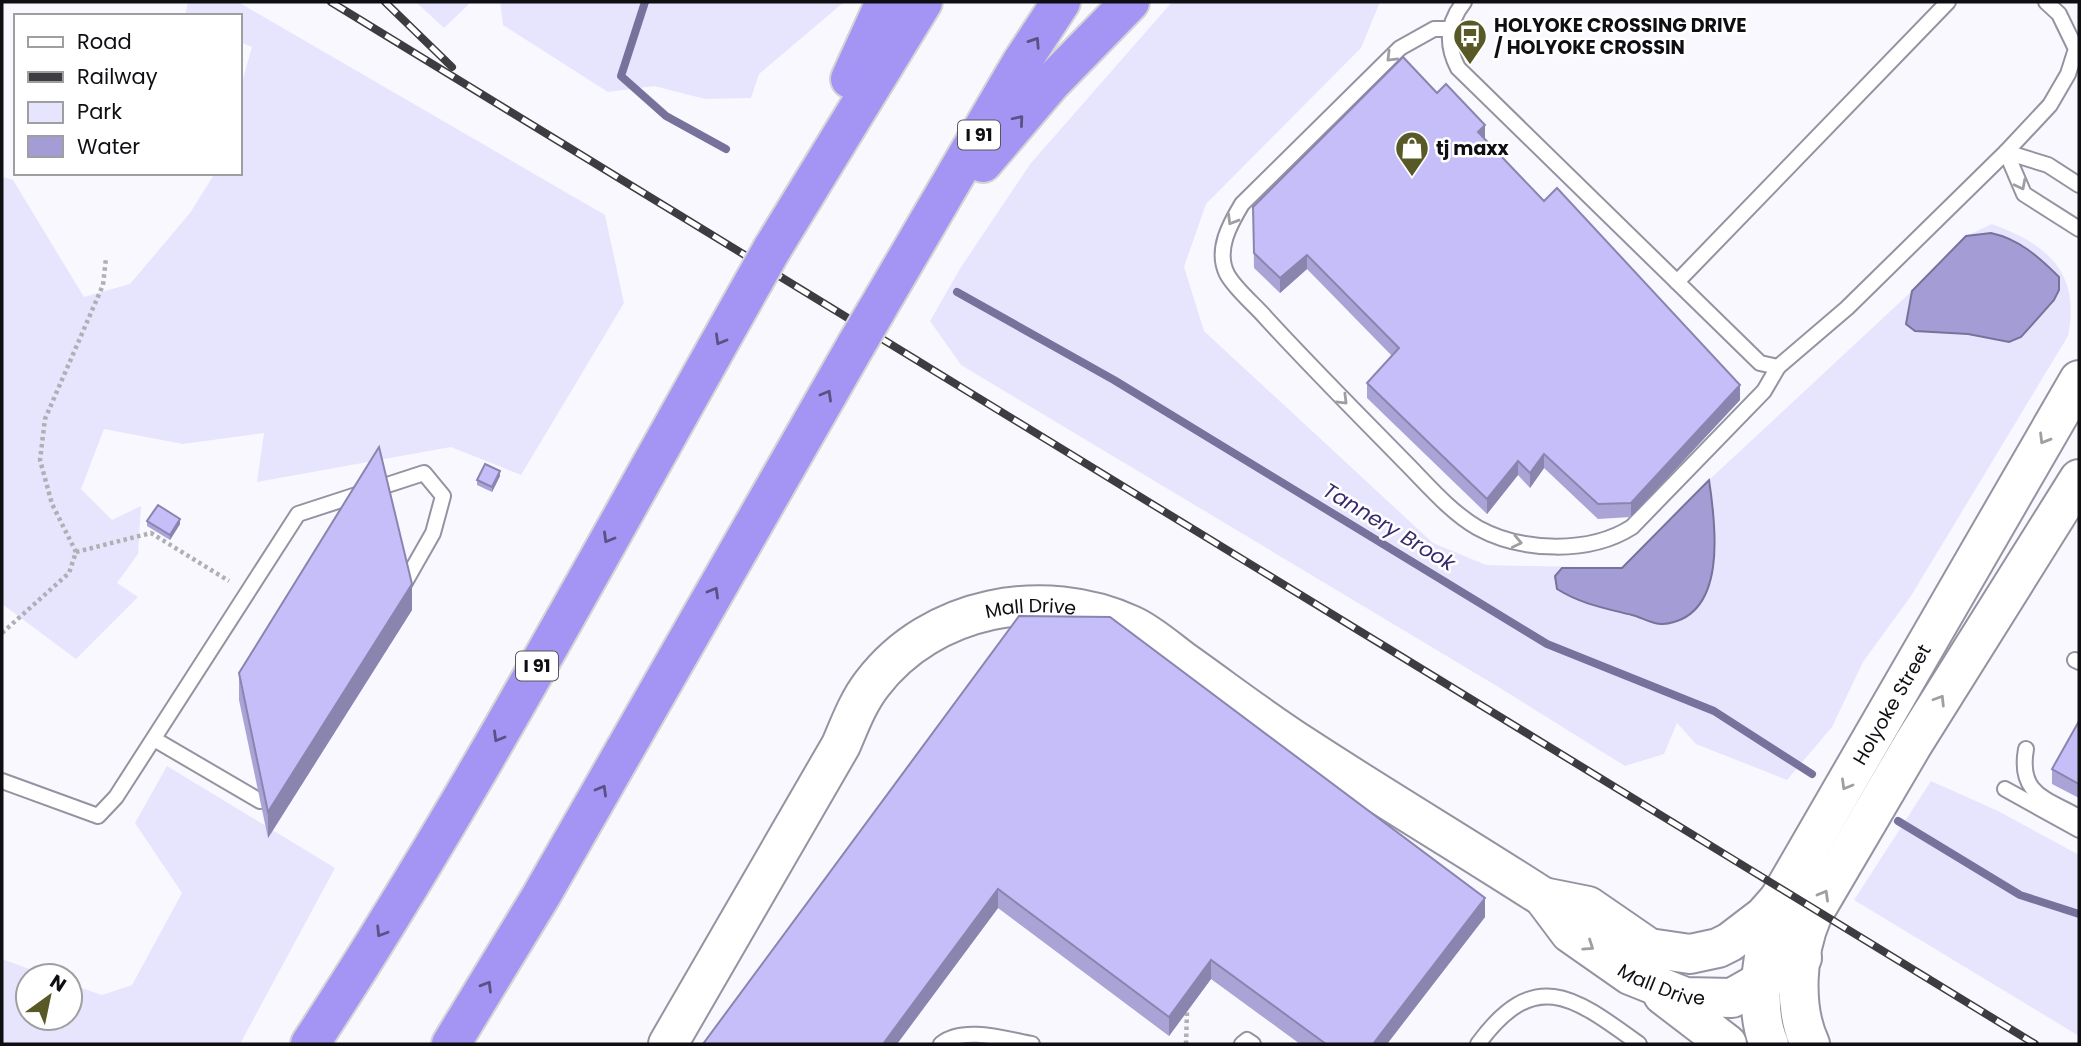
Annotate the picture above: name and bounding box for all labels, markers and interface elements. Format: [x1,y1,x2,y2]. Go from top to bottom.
place label: HOLYOKE CROSSING DRIVE / HOLYOKE CROSSIN [1494,12,1747,61]
legend [14,14,242,175]
bus stop icon: HOLYOKE CROSSING DRIVE / HOLYOKE CROSSIN [1451,17,1489,66]
text: Road [77,27,132,56]
one-way arrow [1026,37,1039,50]
one-way arrow [1386,49,1399,62]
text: Railway [77,62,158,91]
text: Park [77,97,122,126]
one-way arrow [1011,116,1023,129]
road number: I 91 [958,120,1000,150]
shop icon: tj maxx [1393,129,1431,178]
text: Water [77,132,140,161]
place label: tj maxx [1436,135,1510,162]
one-way arrow [2013,178,2027,190]
one-way arrow [1228,213,1241,226]
one-way arrow [716,332,729,345]
one-way arrow [819,389,832,402]
one-way arrow [1335,392,1348,405]
one-way arrow [2040,432,2053,445]
water label: Tannery Brook [1318,476,1462,578]
one-way arrow [603,531,616,543]
one-way arrow [1511,533,1523,548]
one-way arrow [706,587,719,600]
street label: Mall Drive [983,592,1078,625]
street label: Holyoke Street [1846,639,1937,770]
road number: I 91 [516,652,558,680]
one-way arrow [1932,694,1945,707]
one-way arrow [493,729,506,742]
one-way arrow [1841,778,1854,791]
one-way arrow [594,785,607,798]
one-way arrow [1816,890,1829,903]
one-way arrow [377,925,390,938]
one-way arrow [1581,937,1594,950]
street label: Mall Drive [1612,957,1705,1011]
north arrow [14,962,84,1032]
text: N [45,968,71,998]
one-way arrow [478,981,491,994]

